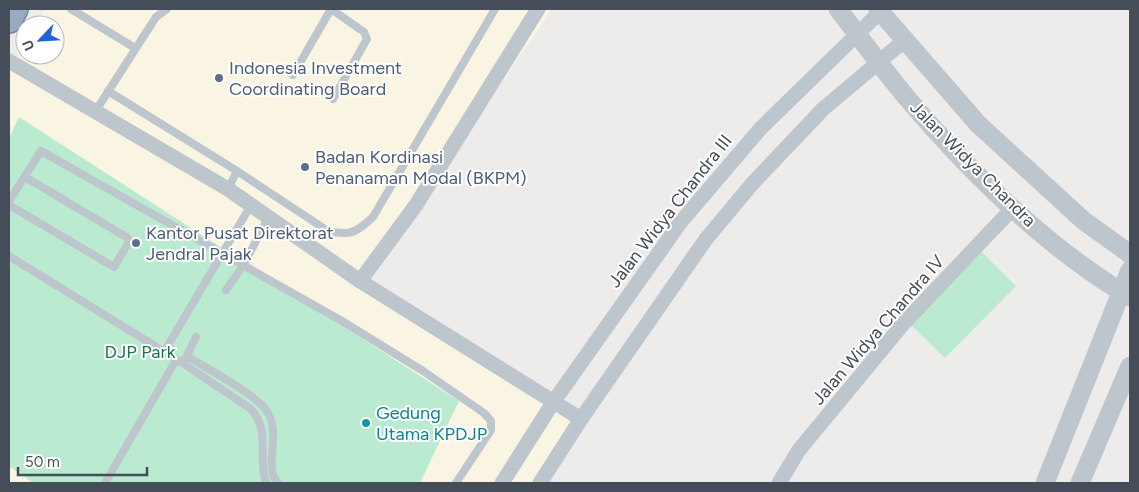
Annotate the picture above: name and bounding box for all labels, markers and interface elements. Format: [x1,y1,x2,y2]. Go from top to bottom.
north arrow [15,15,65,65]
text: U [19,37,38,53]
place label: Indonesia Investment Coordinating Board [229,57,402,100]
marker: Indonesia Investment Coordinating Board [213,72,225,84]
street label: Jalan Widya Chandra [905,96,1041,232]
street label: Jalan Widya Chandra III [603,130,737,292]
place label: Badan Kordinasi Penanaman Modal (BKPM) [315,146,527,189]
marker: Badan Kordinasi Penanaman Modal (BKPM) [299,161,311,173]
place label: Kantor Pusat Direktorat Jendral Pajak [146,222,334,265]
marker: Kantor Pusat Direktorat Jendral Pajak [130,237,142,249]
street label: Jalan Widya Chandra IV [807,250,949,409]
park label: DJP Park [105,341,176,363]
place label: Gedung Utama KPDJP [376,402,487,445]
marker: Gedung Utama KPDJP [360,417,372,429]
scale bar [18,444,146,476]
text: 50 m [25,453,60,471]

